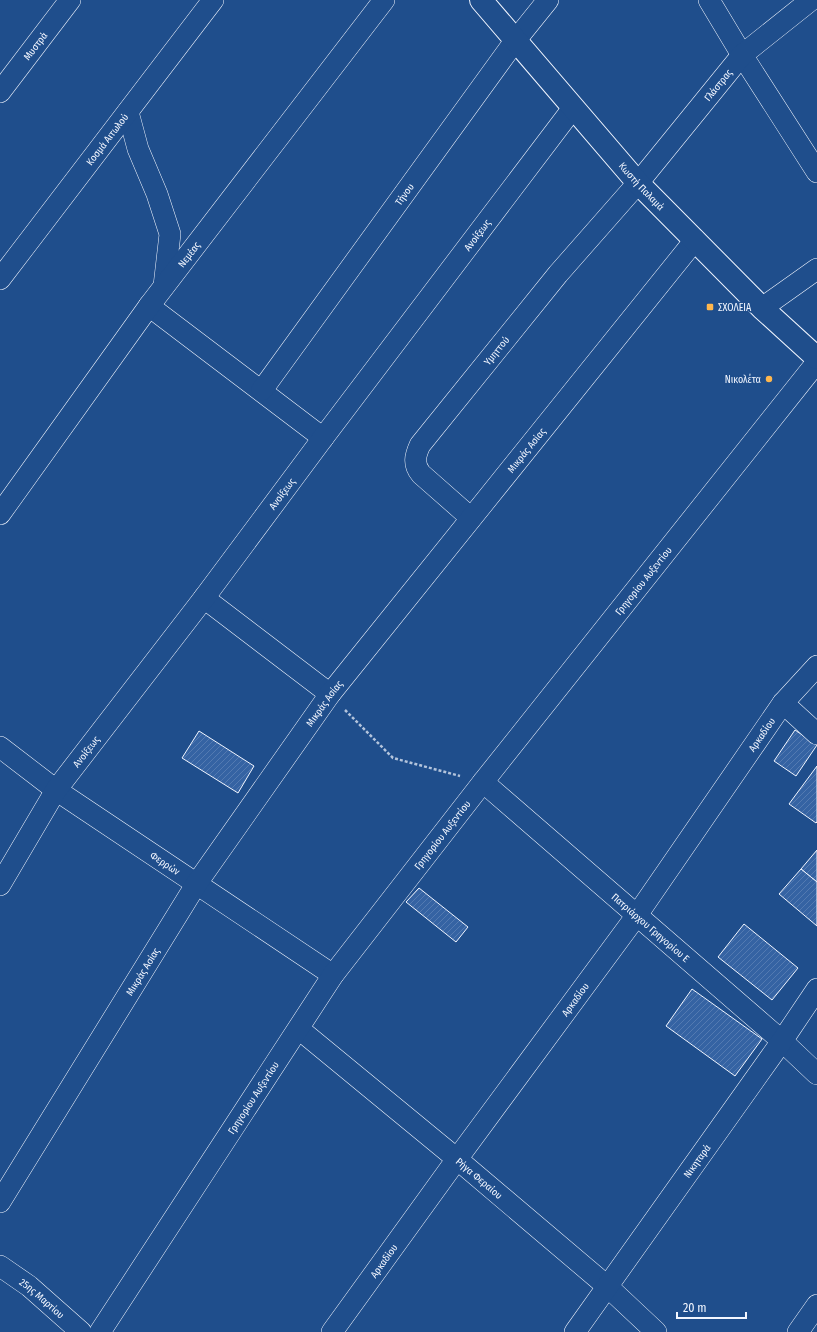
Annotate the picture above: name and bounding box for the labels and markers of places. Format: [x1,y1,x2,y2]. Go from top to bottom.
marker: ΣΧΟΛΕΙΑ [705,302,715,312]
place label: ΣΧΟΛΕΙΑ [718,302,752,314]
place label: Νικολέτα [725,373,761,386]
marker: Νικολέτα [764,374,774,384]

